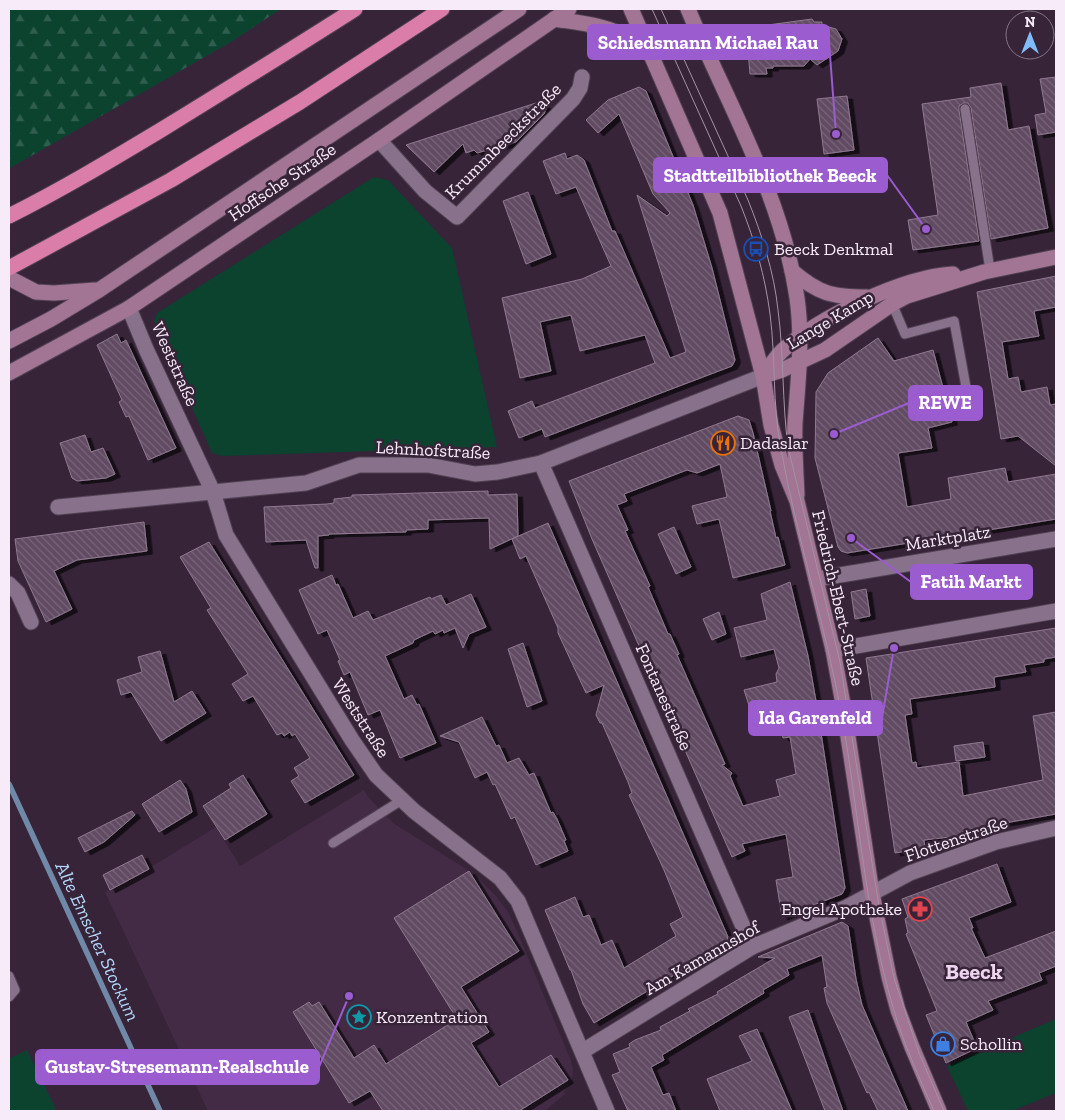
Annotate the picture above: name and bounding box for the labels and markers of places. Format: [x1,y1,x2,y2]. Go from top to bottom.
callout: Schiedsmann Michael Rau [588,25,829,59]
callout: Stadtteilbibliothek Beeck [654,158,887,192]
bus stop icon: Beeck Denkmal [743,236,769,262]
place label: Beeck Denkmal [774,238,894,260]
callout: REWE [909,386,982,420]
restaurant icon: Dadaslar [710,430,736,456]
place label: Dadaslar [740,432,809,454]
callout: Fatih Markt [911,565,1032,599]
callout: Ida Garenfeld [749,701,882,735]
pharmacy icon: Engel Apotheke [907,896,933,922]
place label: Engel Apotheke [781,898,902,920]
place icon: Konzentration [346,1004,372,1030]
place label: Konzentration [376,1006,489,1028]
shop icon: Schollin [930,1031,956,1057]
place label: Schollin [960,1033,1023,1055]
callout: Gustav-Stresemann-Realschule [36,1050,319,1084]

